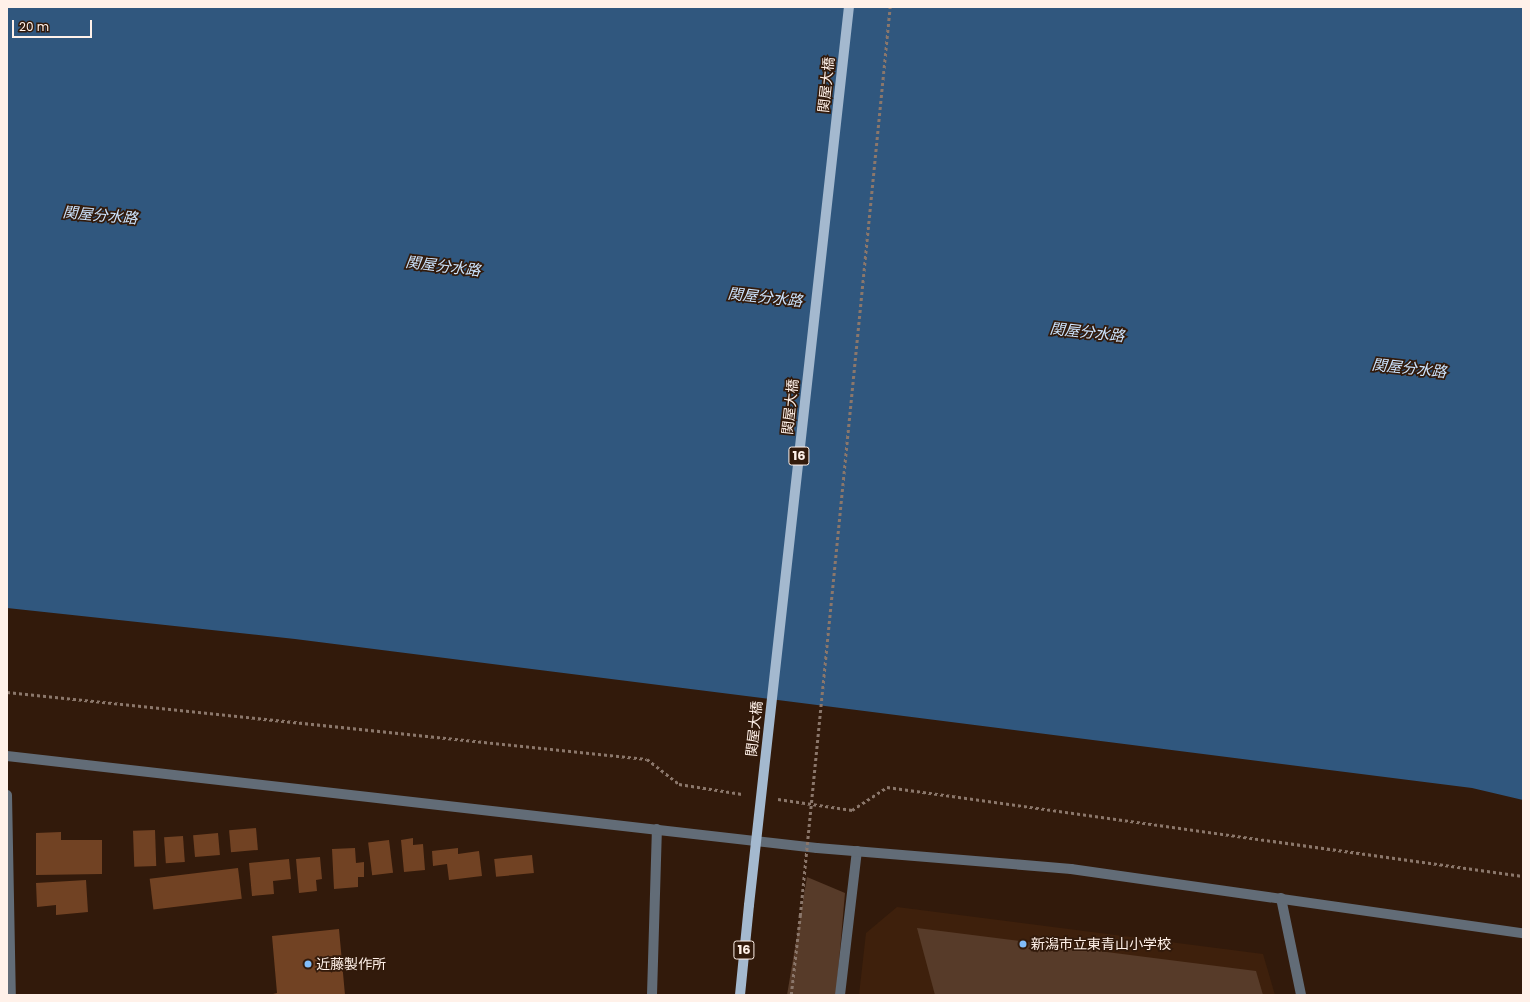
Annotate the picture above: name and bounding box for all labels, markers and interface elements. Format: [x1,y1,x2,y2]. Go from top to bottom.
scale bar [14,12,94,38]
text: 20 m [19,18,49,35]
street label: 関屋大橋 [815,56,837,114]
water label: 関屋分水路 [62,203,138,227]
water label: 関屋分水路 [405,252,481,280]
water label: 関屋分水路 [727,284,803,310]
water label: 関屋分水路 [1049,319,1125,345]
water label: 関屋分水路 [1371,355,1447,381]
street label: 関屋大橋 [779,378,801,436]
road number: 16 [788,445,810,467]
street label: 関屋大橋 [743,700,765,758]
place label: 新潟市立東青山小学校 [1031,936,1171,952]
road number: 16 [733,939,755,961]
marker: 新潟市立東青山小学校 [1018,939,1028,949]
place label: 近藤製作所 [316,956,386,972]
marker: 近藤製作所 [303,959,313,969]

